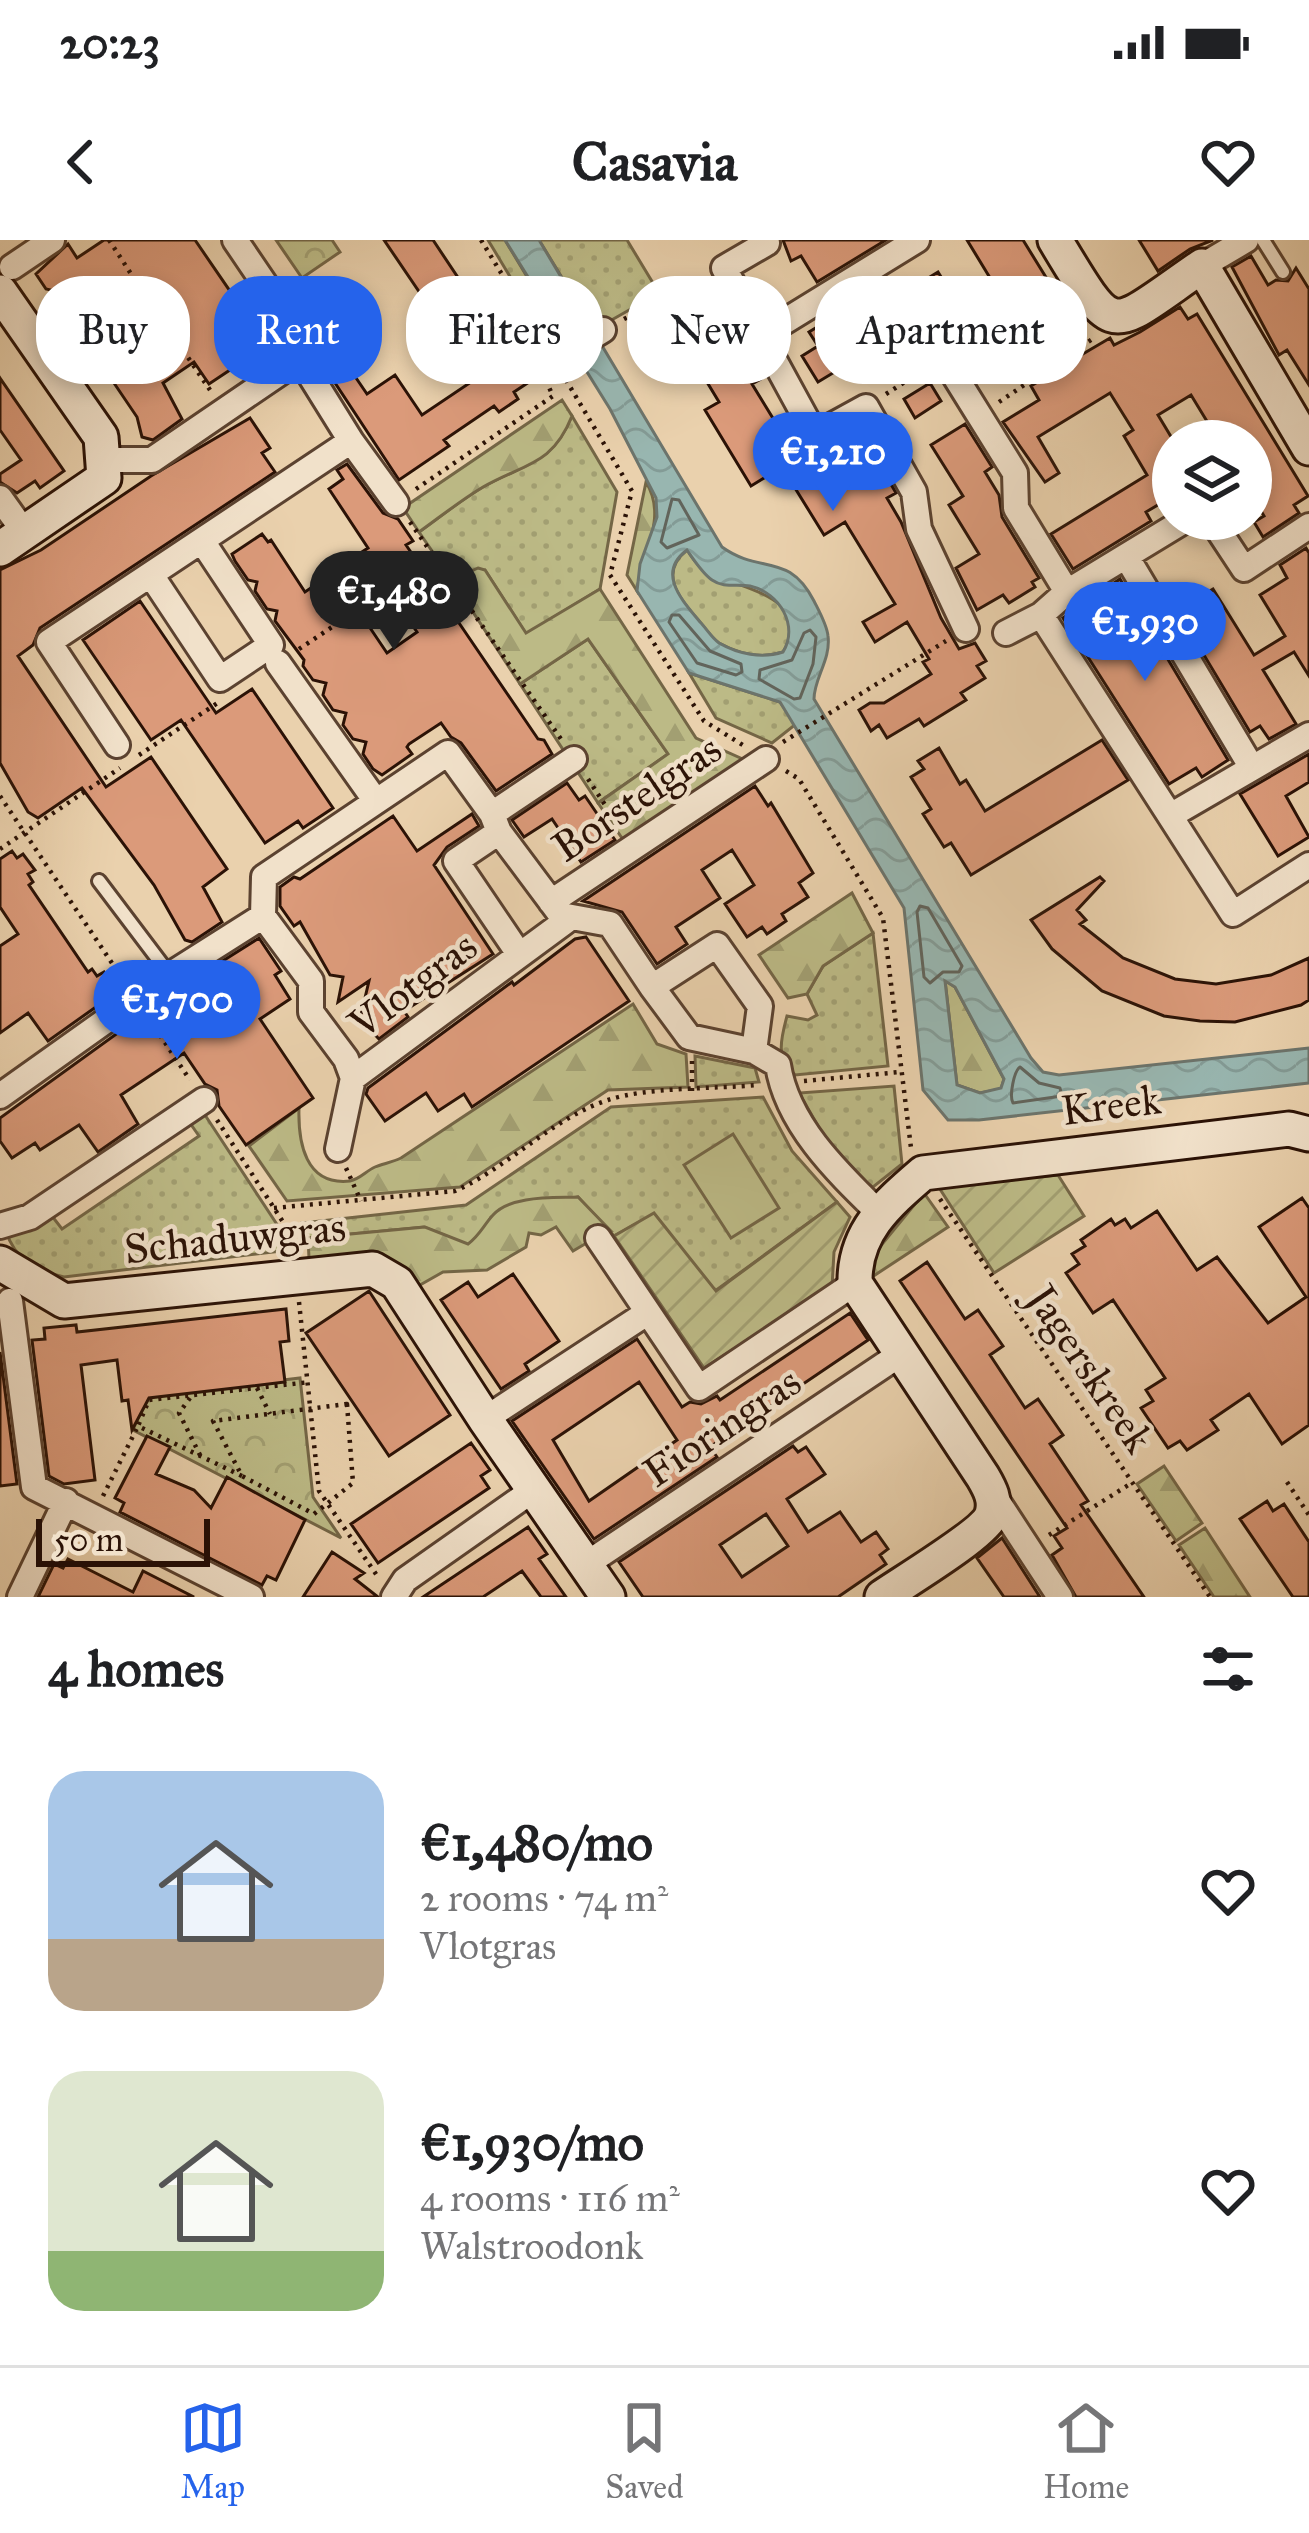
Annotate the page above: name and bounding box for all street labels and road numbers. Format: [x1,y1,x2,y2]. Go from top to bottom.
street label: Borstelgras [543,723,731,873]
street label: Vlotgras [338,920,487,1051]
street label: Kreek [1058,1073,1164,1137]
street label: Schaduwgras [122,1201,348,1275]
street label: Jagerskreek [1013,1272,1165,1463]
street label: Fioringras [633,1356,811,1498]

